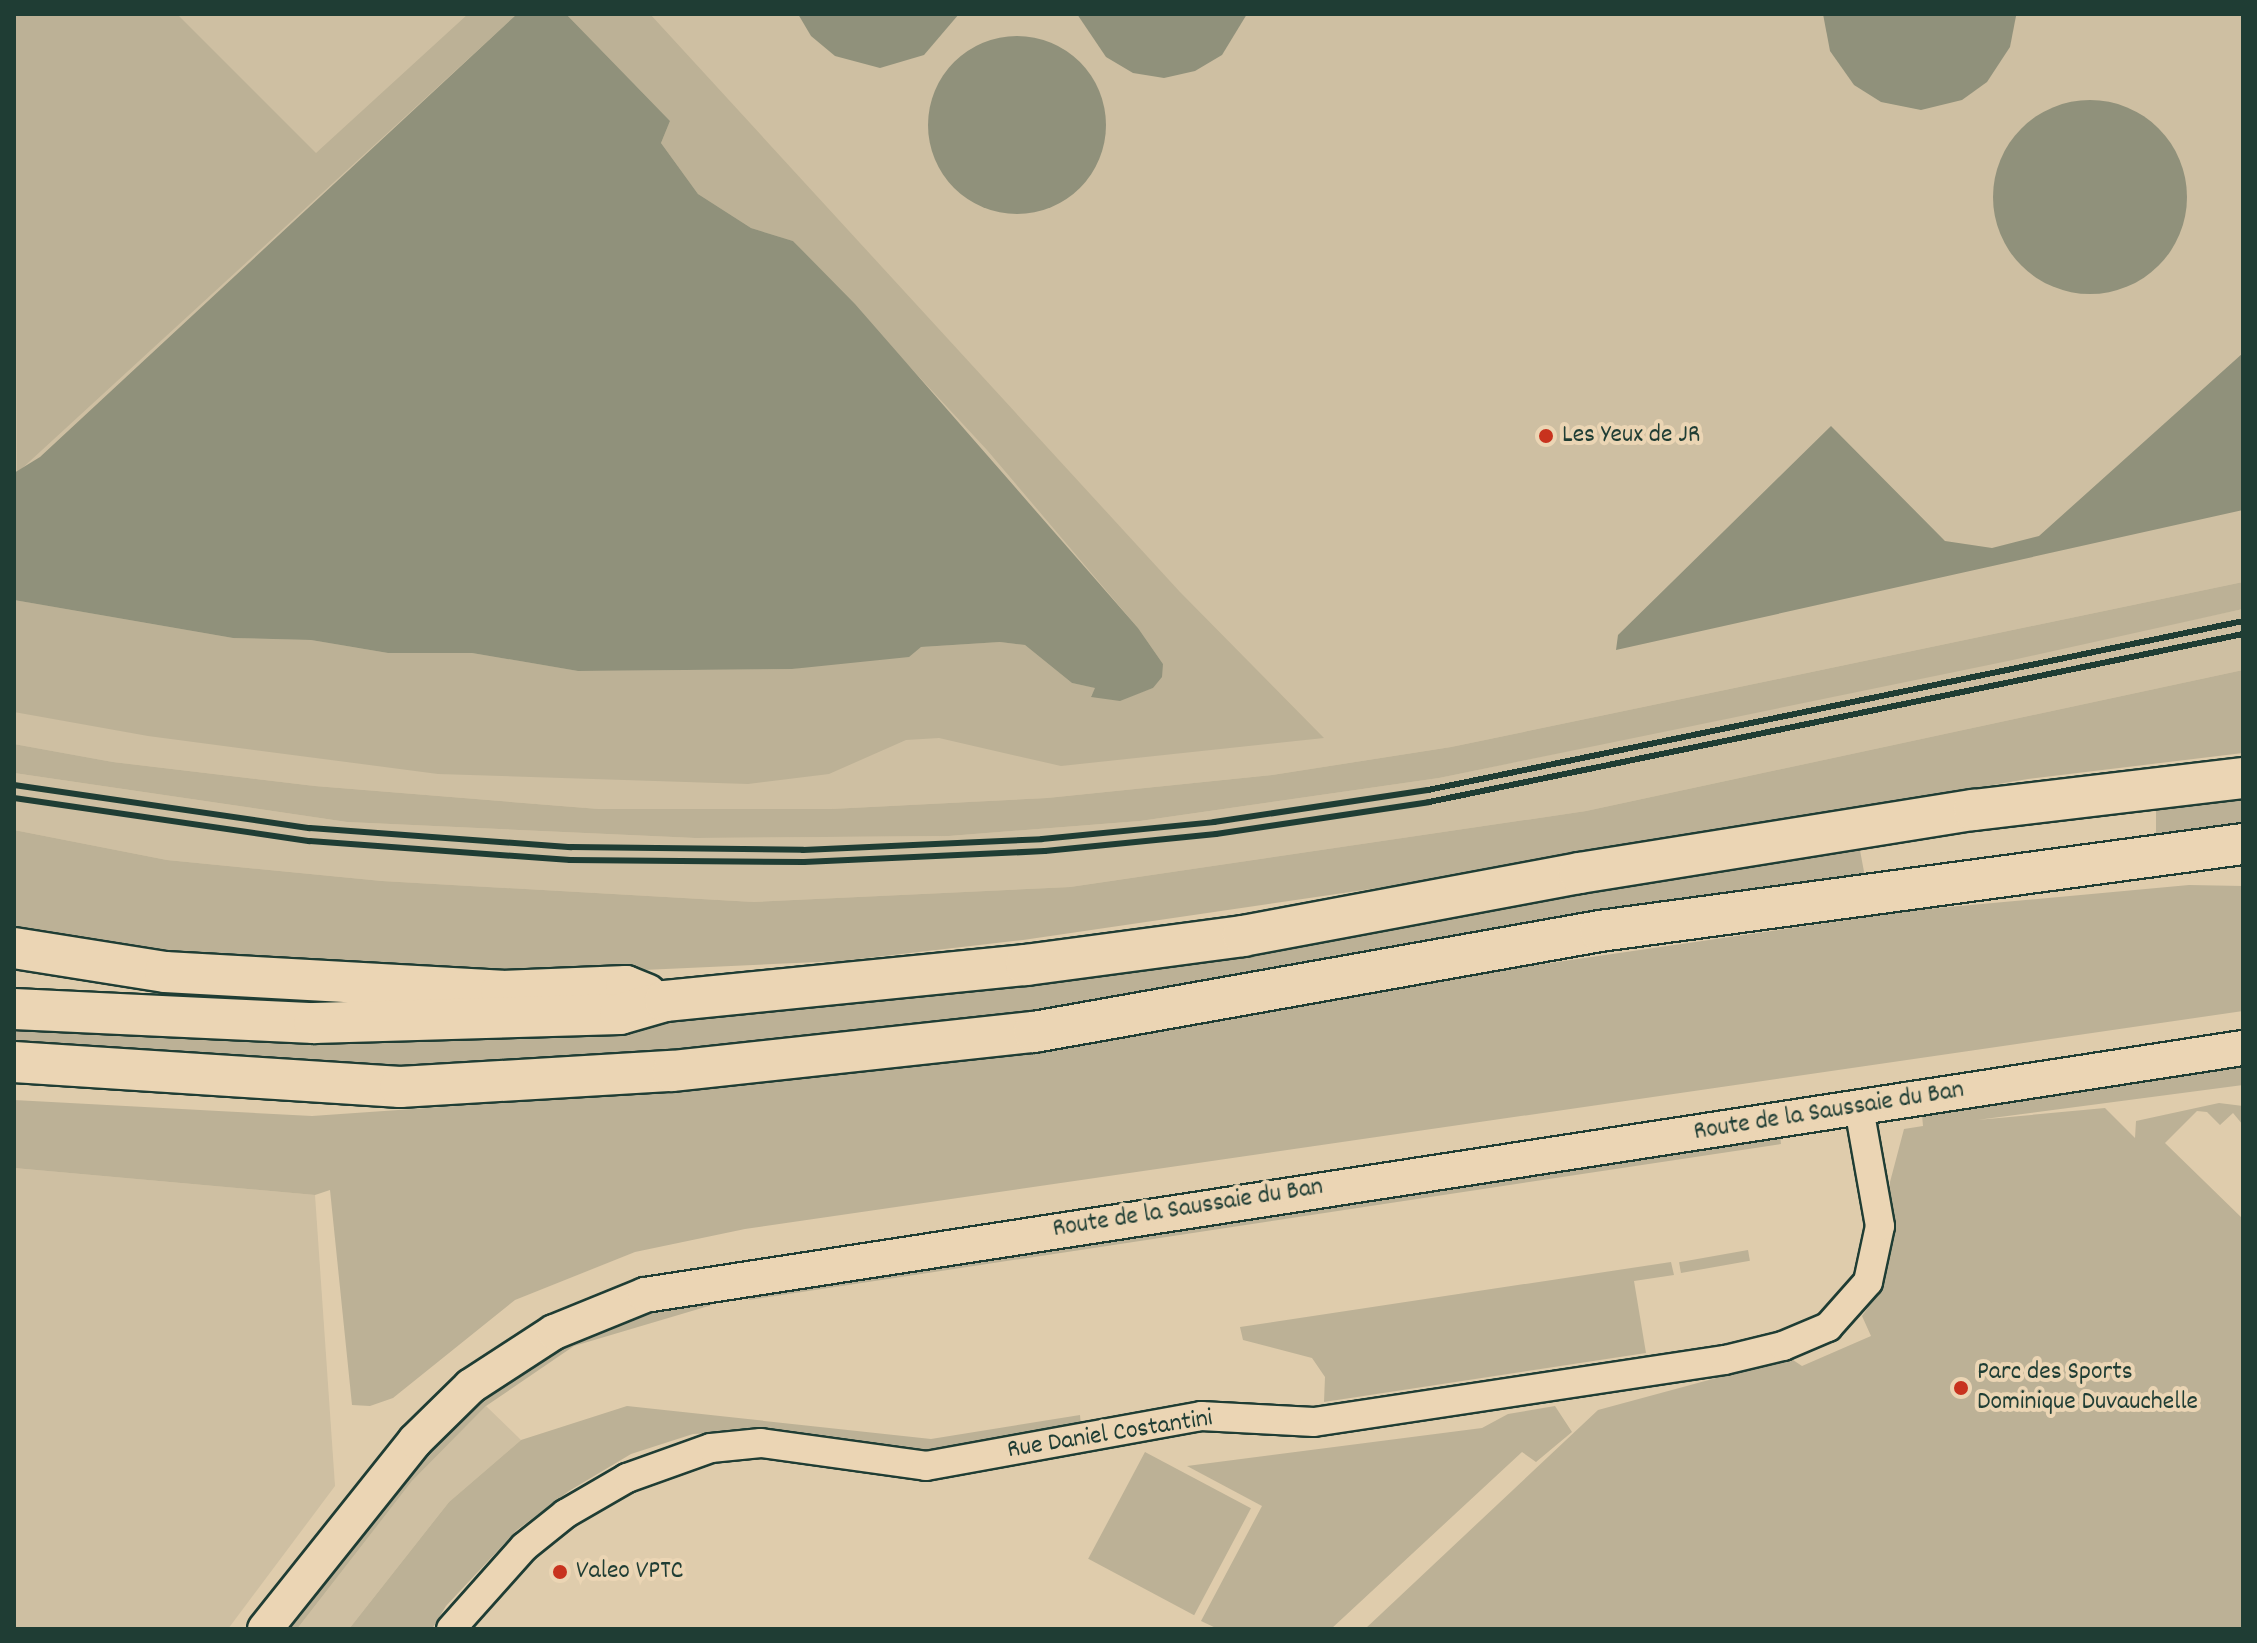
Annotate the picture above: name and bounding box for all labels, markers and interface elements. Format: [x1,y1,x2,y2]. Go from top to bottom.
place label: Les Yeux de JR [1562,420,1700,452]
marker: Les Yeux de JR [1537,427,1555,445]
street label: Route de la Saussaie du Ban [1692,1075,1966,1149]
street label: Route de la Saussaie du Ban [1051,1172,1325,1246]
place label: Parc des Sports Dominique Duvauchelle [1977,1357,2198,1418]
marker: Parc des Sports Dominique Duvauchelle [1952,1379,1970,1397]
street label: Rue Daniel Costantini [1005,1403,1215,1467]
place label: Valeo VPTC [576,1556,683,1588]
marker: Valeo VPTC [551,1563,569,1581]

